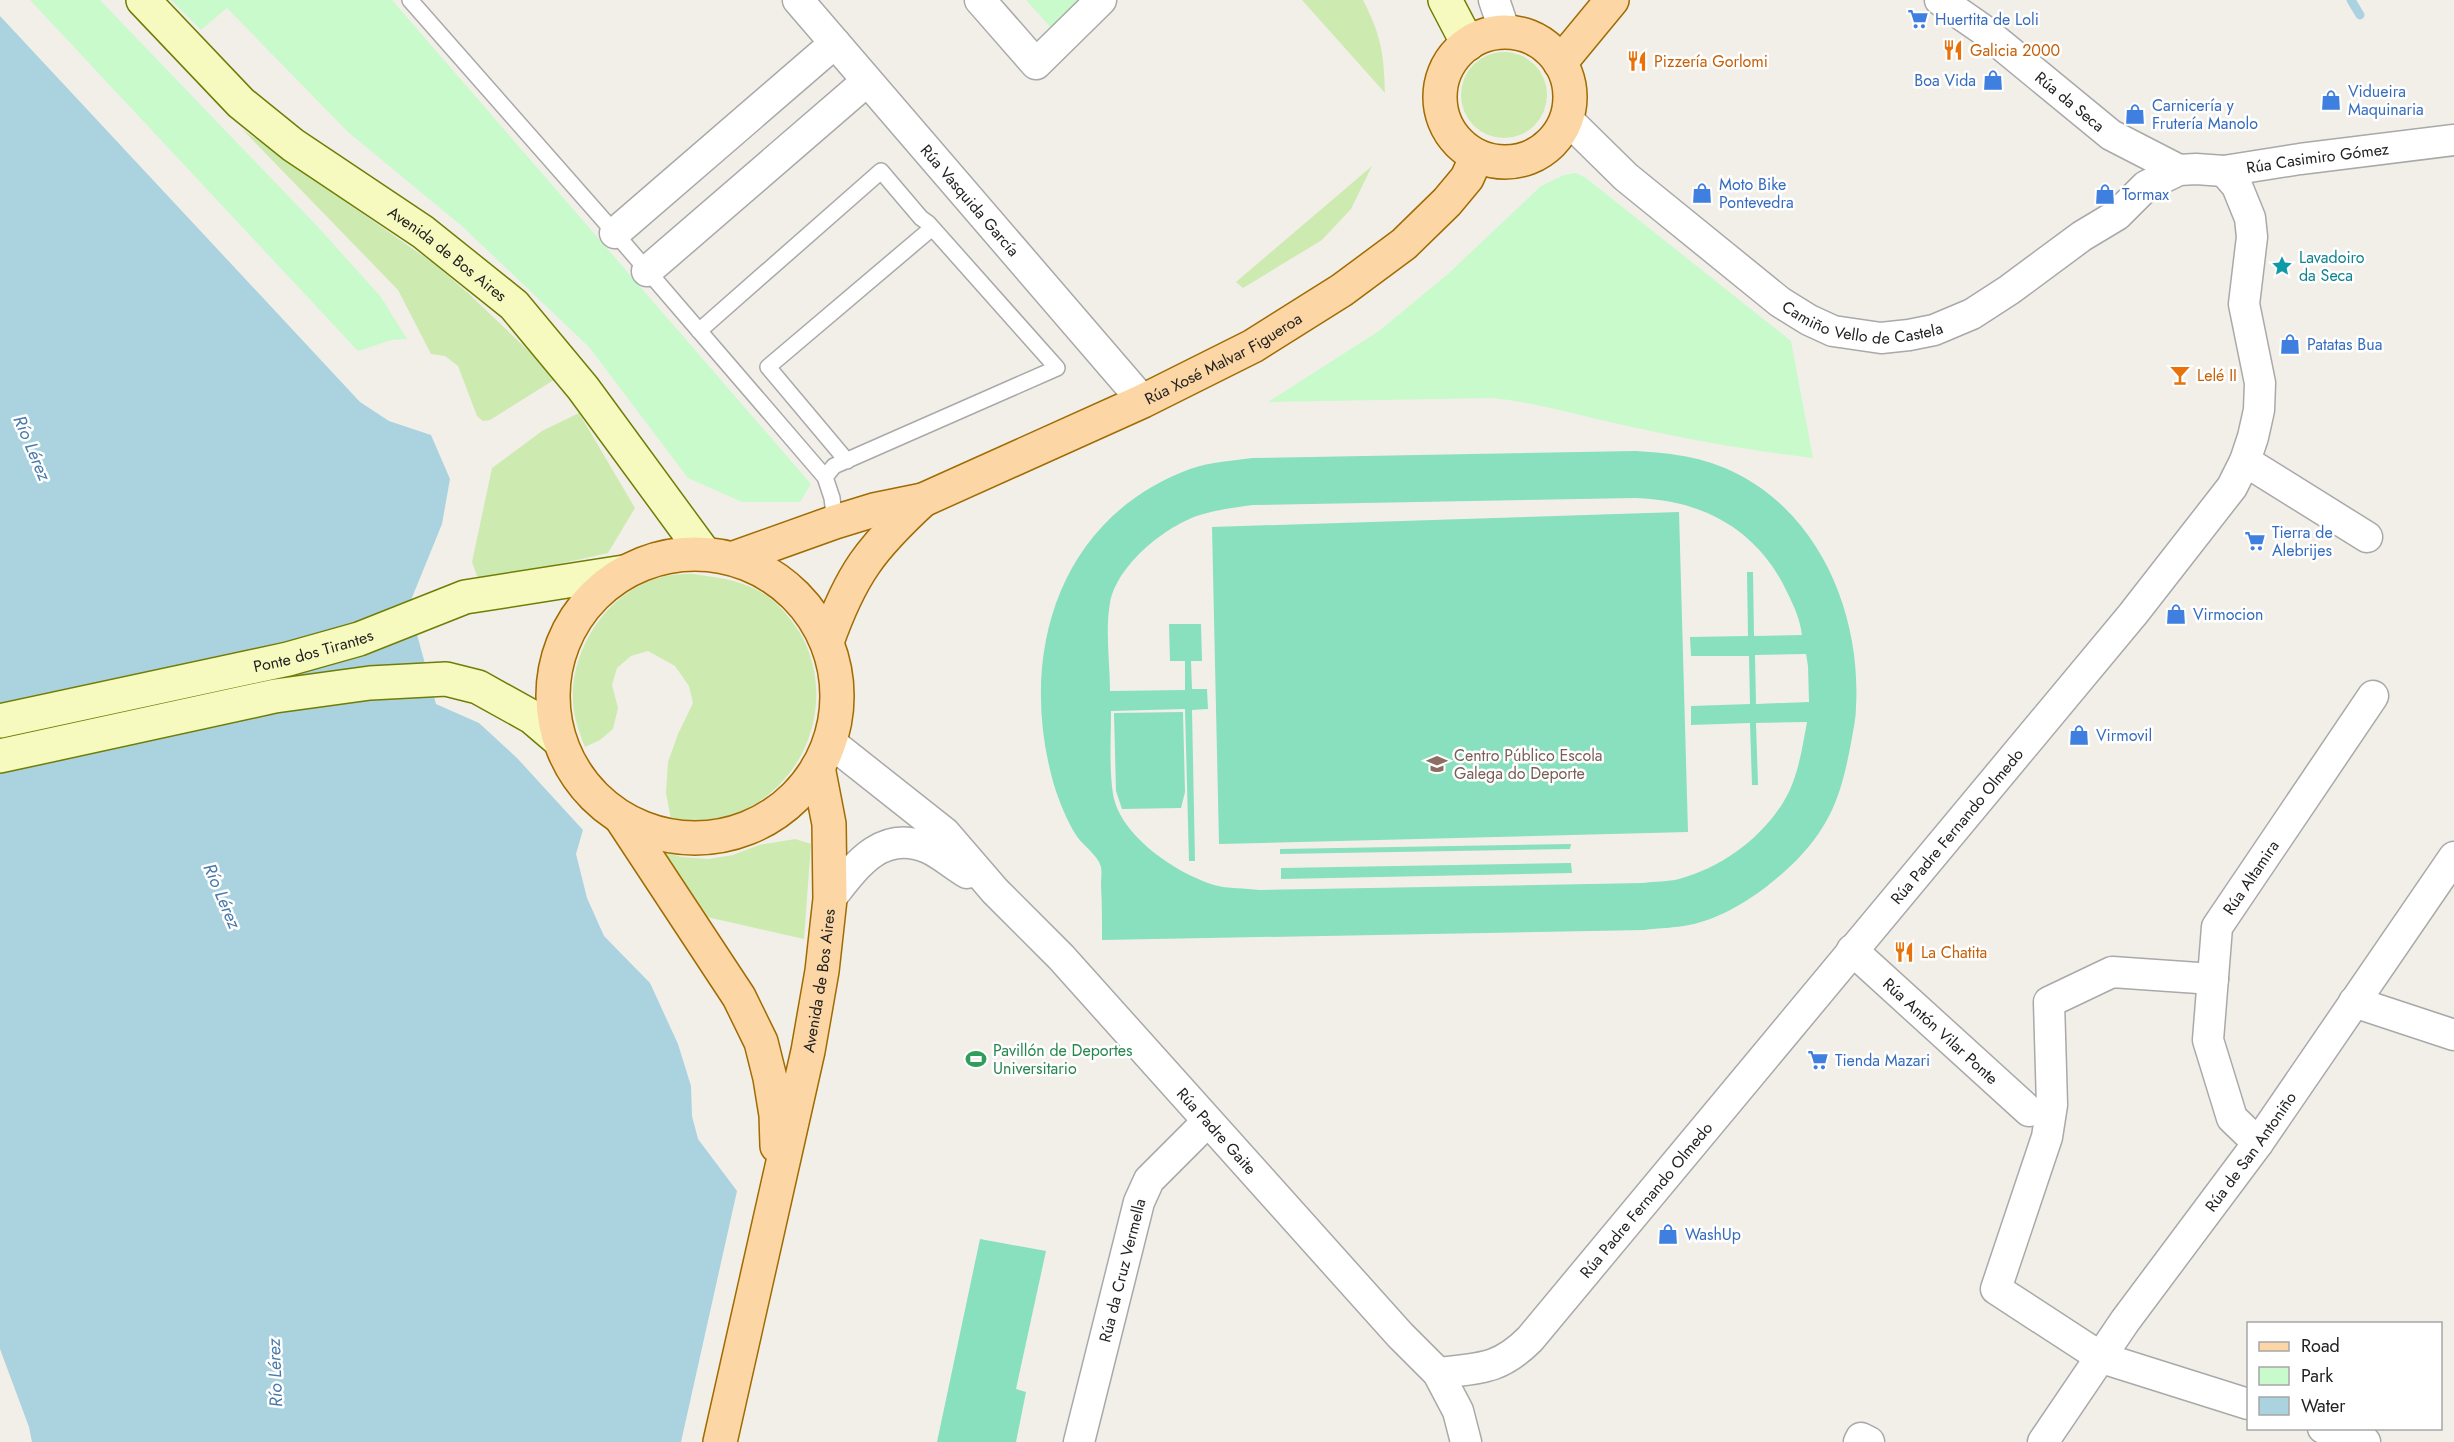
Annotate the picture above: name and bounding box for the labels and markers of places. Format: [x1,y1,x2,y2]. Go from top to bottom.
supermarket icon: Huertita de Loli [1906,7,1930,31]
place label: Huertita de Loli [1935,8,2039,31]
restaurant icon: Galicia 2000 [1941,38,1965,62]
place label: Galicia 2000 [1970,39,2060,62]
restaurant icon: Pizzería Gorlomi [1625,49,1649,73]
place label: Pizzería Gorlomi [1654,50,1768,73]
shop icon: Boa Vida [1981,68,2005,92]
place label: Boa Vida [1914,69,1976,92]
place label: Vidueira Maquinaria [2348,80,2424,121]
shop icon: Vidueira Maquinaria [2319,88,2343,112]
place label: Carnicería y Frutería Manolo [2152,94,2258,135]
shop icon: Carnicería y Frutería Manolo [2123,102,2147,126]
place label: Moto Bike Pontevedra [1719,173,1794,214]
shop icon: Moto Bike Pontevedra [1690,181,1714,205]
shop icon: Tormax [2093,182,2117,206]
place label: Tormax [2122,183,2169,206]
place label: Lavadoiro da Seca [2299,246,2365,287]
place icon: Lavadoiro da Seca [2270,254,2294,278]
shop icon: Patatas Bua [2278,332,2302,356]
place label: Patatas Bua [2307,333,2382,356]
bar icon: Lelé II [2168,363,2192,387]
place label: Lelé II [2197,364,2237,387]
place label: Tierra de Alebrijes [2272,521,2333,562]
supermarket icon: Tierra de Alebrijes [2243,529,2267,553]
shop icon: Virmocion [2164,602,2188,626]
place label: Virmocion [2193,603,2263,626]
shop icon: Virmovil [2067,723,2091,747]
place label: Virmovil [2096,724,2152,747]
place label: Centro Público Escola Galega do Deporte [1454,744,1603,785]
school or university icon: Centro Público Escola Galega do Deporte [1425,752,1449,776]
restaurant icon: La Chatita [1892,940,1916,964]
place label: La Chatita [1921,941,1987,964]
place label: Pavillón de Deportes Universitario [993,1039,1133,1080]
sports icon: Pavillón de Deportes Universitario [964,1047,988,1071]
supermarket icon: Tienda Mazari [1806,1048,1830,1072]
place label: Tienda Mazari [1835,1049,1930,1072]
shop icon: WashUp [1656,1222,1680,1246]
place label: WashUp [1685,1223,1741,1246]

